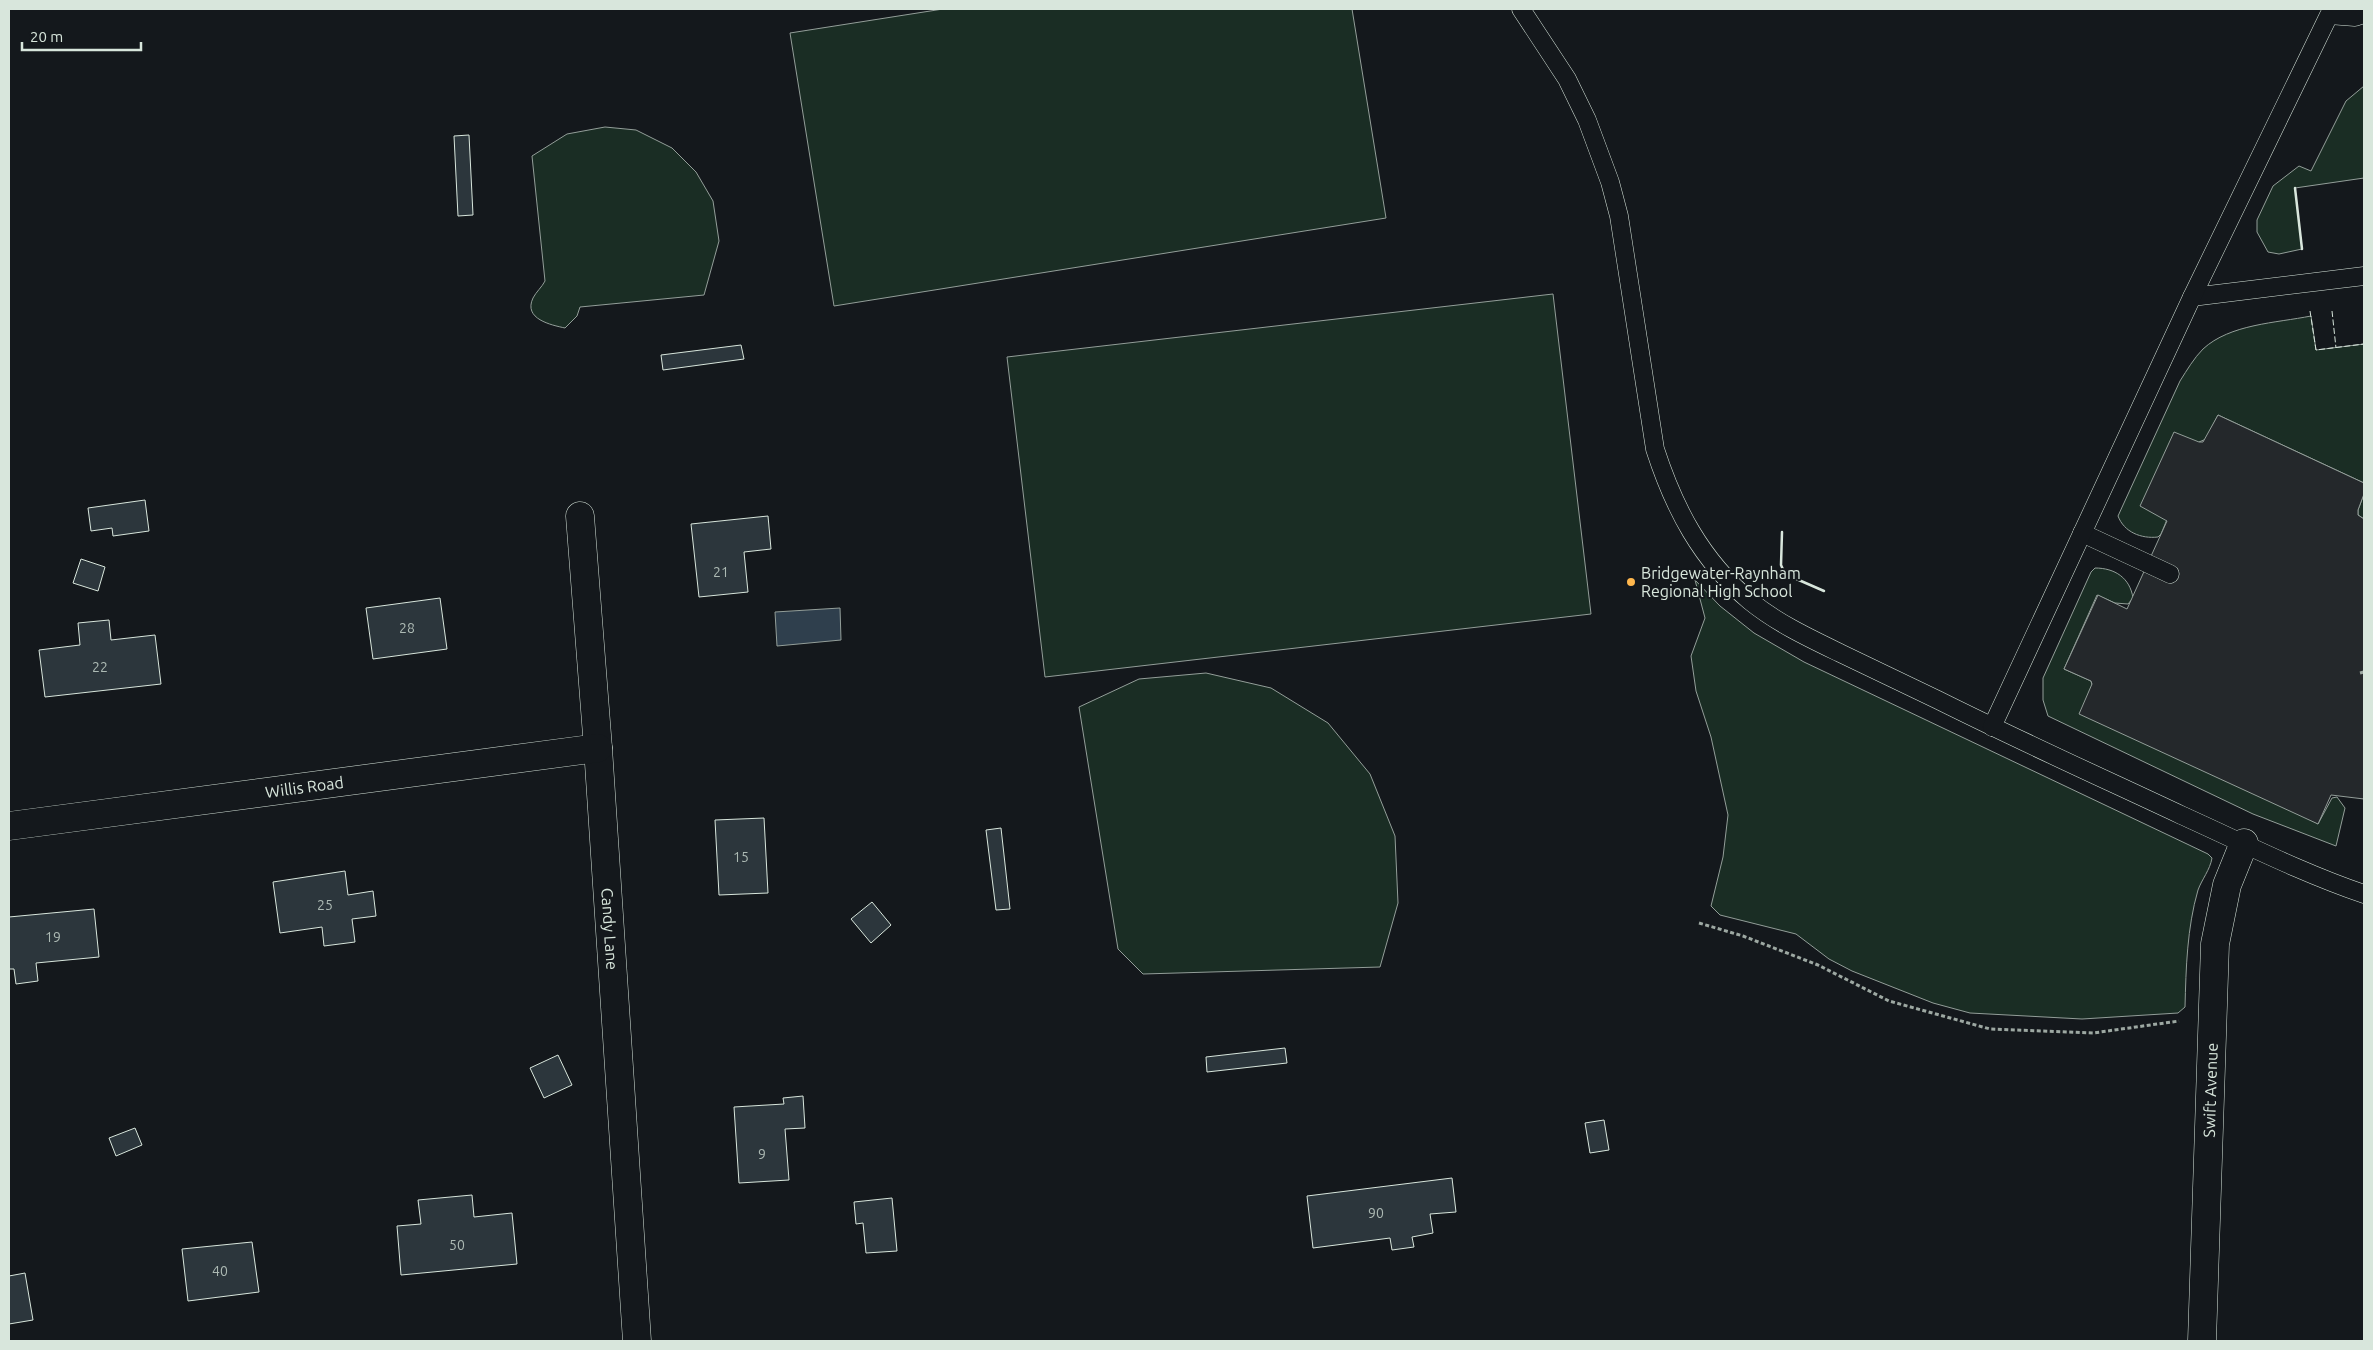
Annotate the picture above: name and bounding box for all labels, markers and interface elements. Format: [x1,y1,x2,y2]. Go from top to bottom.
scale bar [22,20,141,52]
text: 20 m [30,28,63,45]
house number: 21 [713,564,729,580]
place label: Bridgewater-Raynham Regional High School [1641,564,1801,600]
marker: Bridgewater-Raynham Regional High School [1625,576,1637,588]
house number: 28 [399,620,415,636]
house number: 22 [92,659,108,675]
street label: Willis Road [264,773,345,801]
house number: 15 [733,849,749,865]
street label: Candy Lane [598,887,622,971]
house number: 25 [317,897,333,913]
house number: 19 [45,929,61,945]
street label: Swift Avenue [2200,1043,2221,1138]
house number: 9 [758,1146,766,1162]
house number: 90 [1368,1205,1384,1221]
house number: 50 [449,1237,465,1253]
house number: 40 [212,1263,228,1279]

